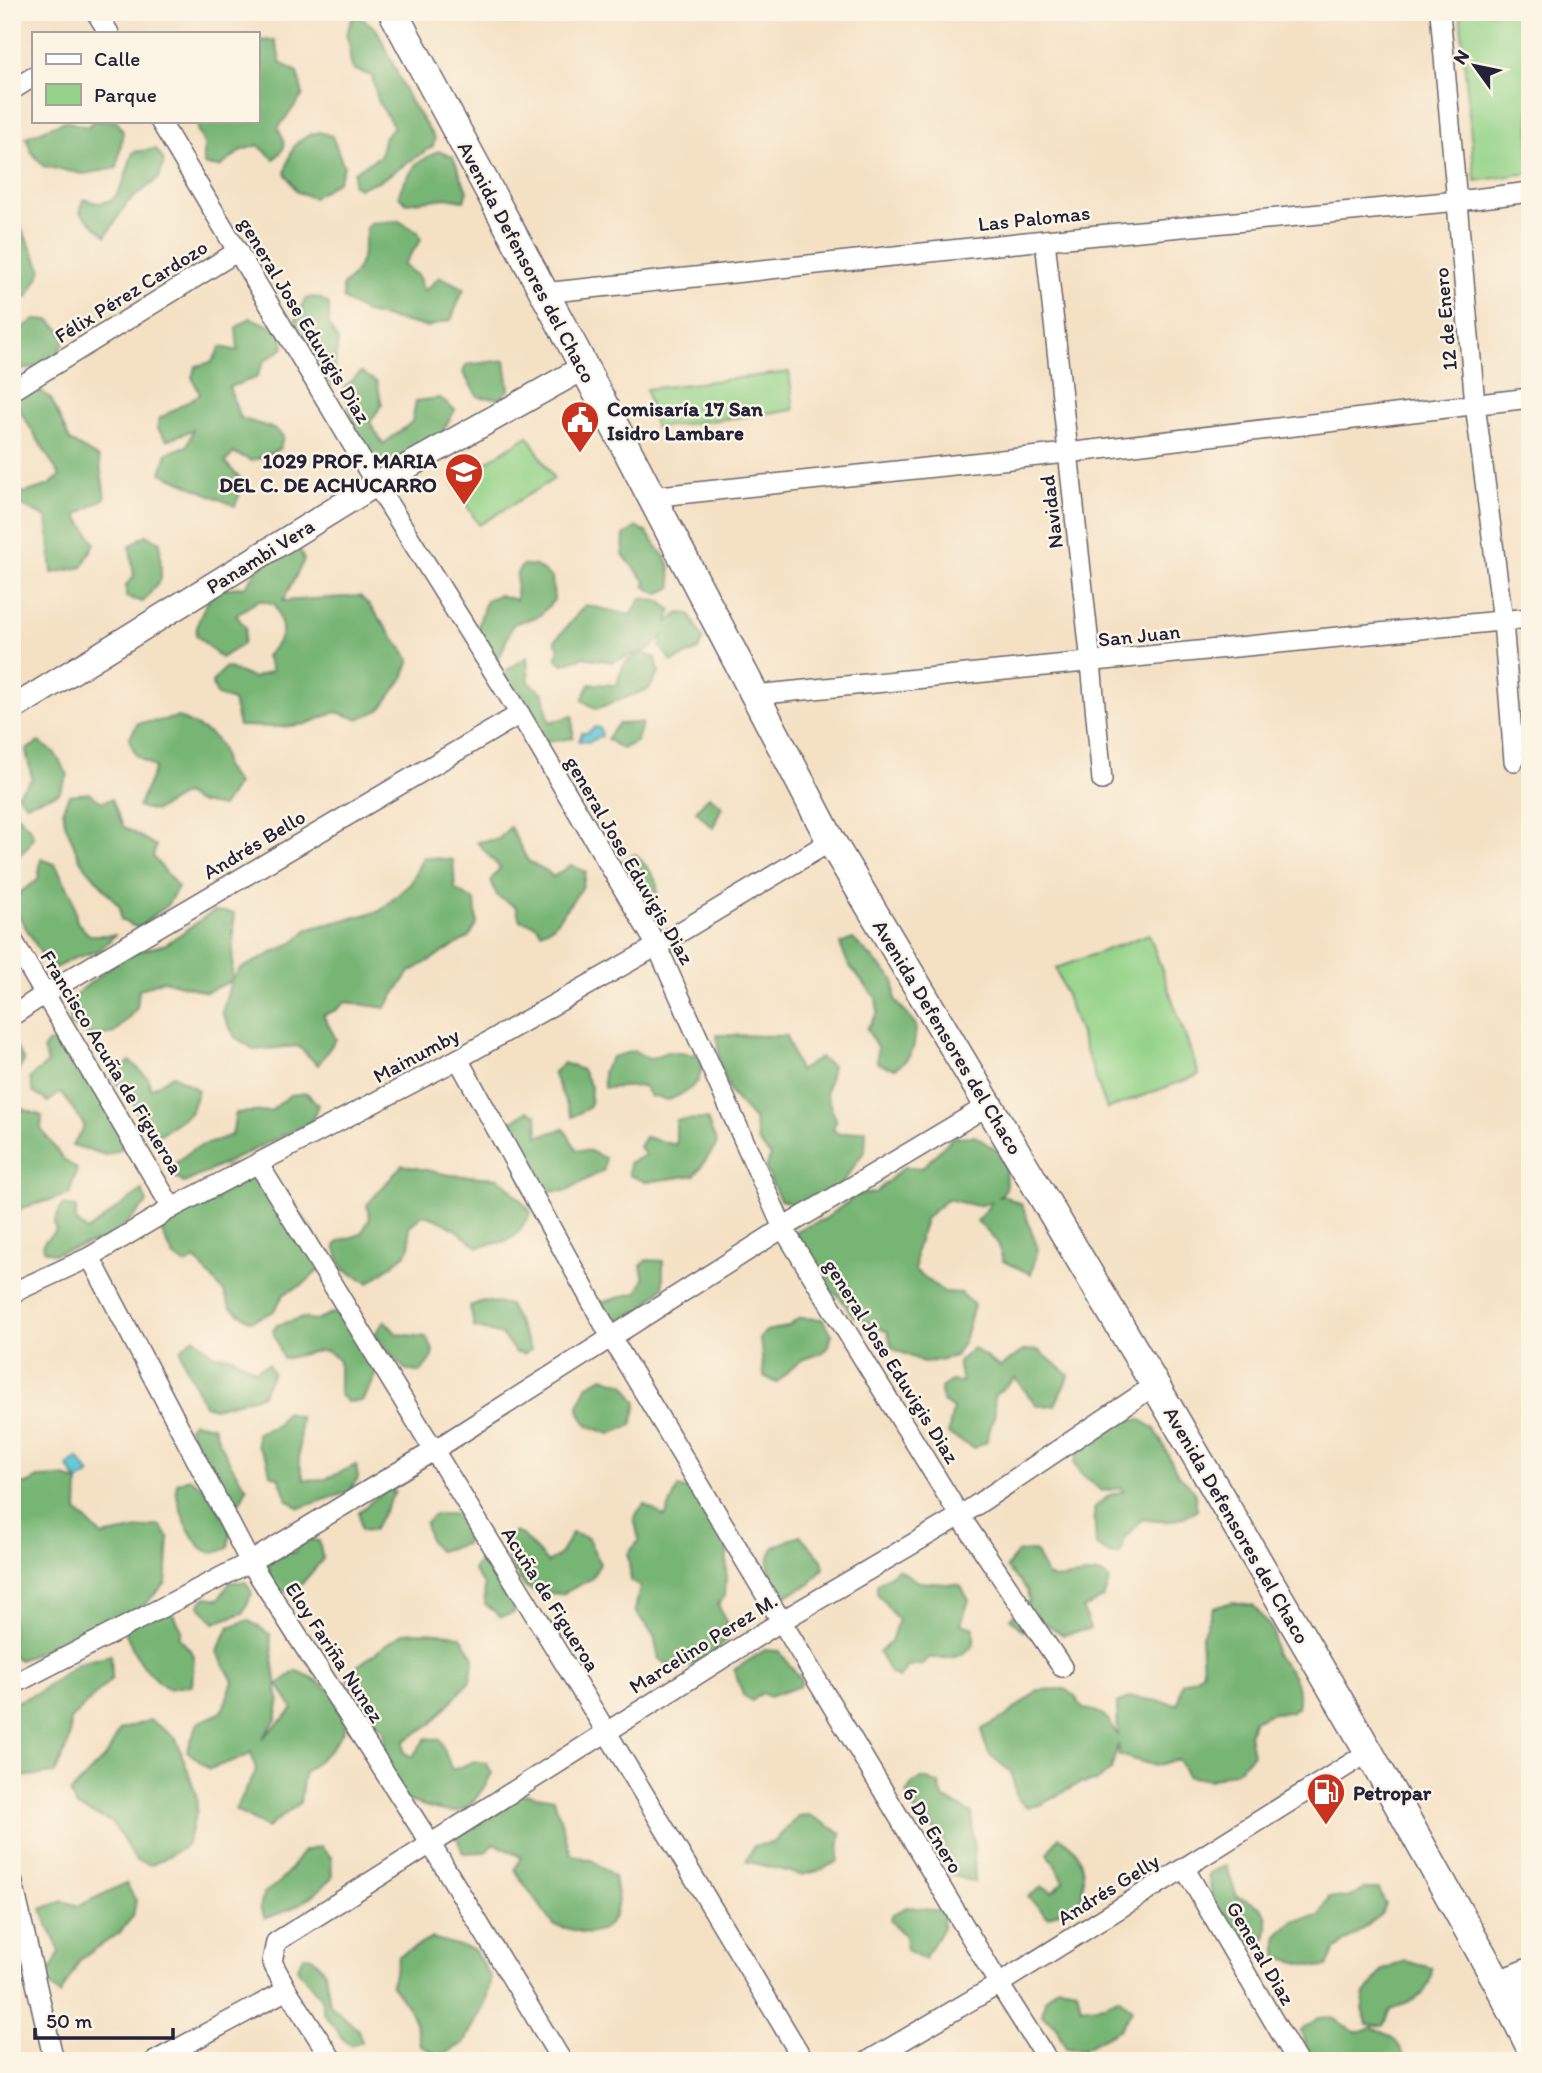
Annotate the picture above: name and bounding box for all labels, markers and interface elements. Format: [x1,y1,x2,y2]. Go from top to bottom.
legend [32,32,259,122]
north arrow [1440,32,1510,102]
text: N [1448,45,1474,69]
text: Calle [94,46,140,71]
text: Parque [94,82,157,107]
street label: Avenida Defensores del Chaco [453,137,601,387]
street label: Las Palomas [977,200,1091,236]
street label: general Jose Eduvigis Diaz [233,212,377,428]
street label: Félix Pérez Cardozo [50,234,212,348]
street label: 12 de Enero [1428,266,1462,372]
place label: Comisaría 17 San Isidro Lambare [607,396,763,445]
public building icon: Comisaría 17 San Isidro Lambare [559,399,601,454]
place label: 1029 PROF. MARIA DEL C. DE ACHUCARRO [219,448,438,497]
school or university icon: 1029 PROF. MARIA DEL C. DE ACHUCARRO [443,451,485,506]
street label: Navidad [1034,473,1068,550]
street label: Panambi Vera [201,513,319,599]
street label: San Juan [1097,618,1181,652]
street label: general Jose Eduvigis Diaz [560,751,700,969]
street label: Andrés Bello [198,804,310,884]
street label: Avenida Defensores del Chaco [868,915,1028,1159]
street label: Francisco Acuña de Figueroa [35,946,189,1178]
street label: Mainumby [369,1022,464,1088]
street label: general Jose Eduvigis Diaz [819,1254,965,1468]
street label: Avenida Defensores del Chaco [1159,1402,1315,1648]
street label: Acuña de Figueroa [496,1522,606,1676]
street label: Eloy Fariña Nunez [280,1577,390,1727]
street label: Marcelino Perez M. [624,1587,782,1699]
fuel station icon: Petropar [1305,1771,1347,1826]
place label: Petropar [1353,1780,1432,1806]
street label: 6 De Enero [897,1782,969,1878]
street label: Andrés Gelly [1053,1848,1164,1930]
street label: General Diaz [1221,1897,1301,2009]
scale bar [35,1996,173,2040]
text: 50 m [46,2008,93,2033]

